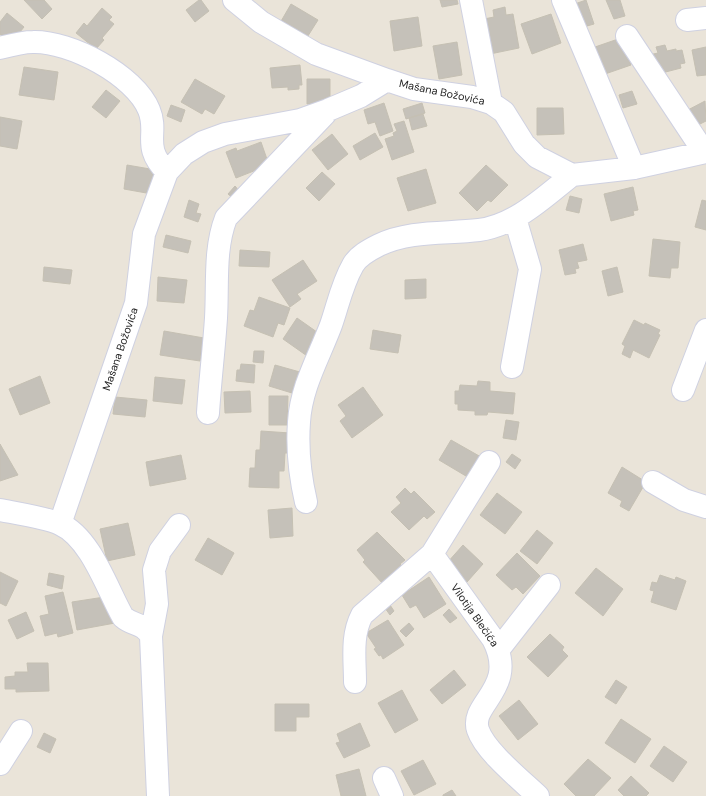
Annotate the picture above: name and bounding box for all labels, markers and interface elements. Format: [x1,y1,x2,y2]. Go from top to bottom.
street label: Mašana Božovića [398,76,486,108]
street label: Mašana Božovića [99,306,141,392]
street label: Vilotija Blečića [448,581,502,649]

